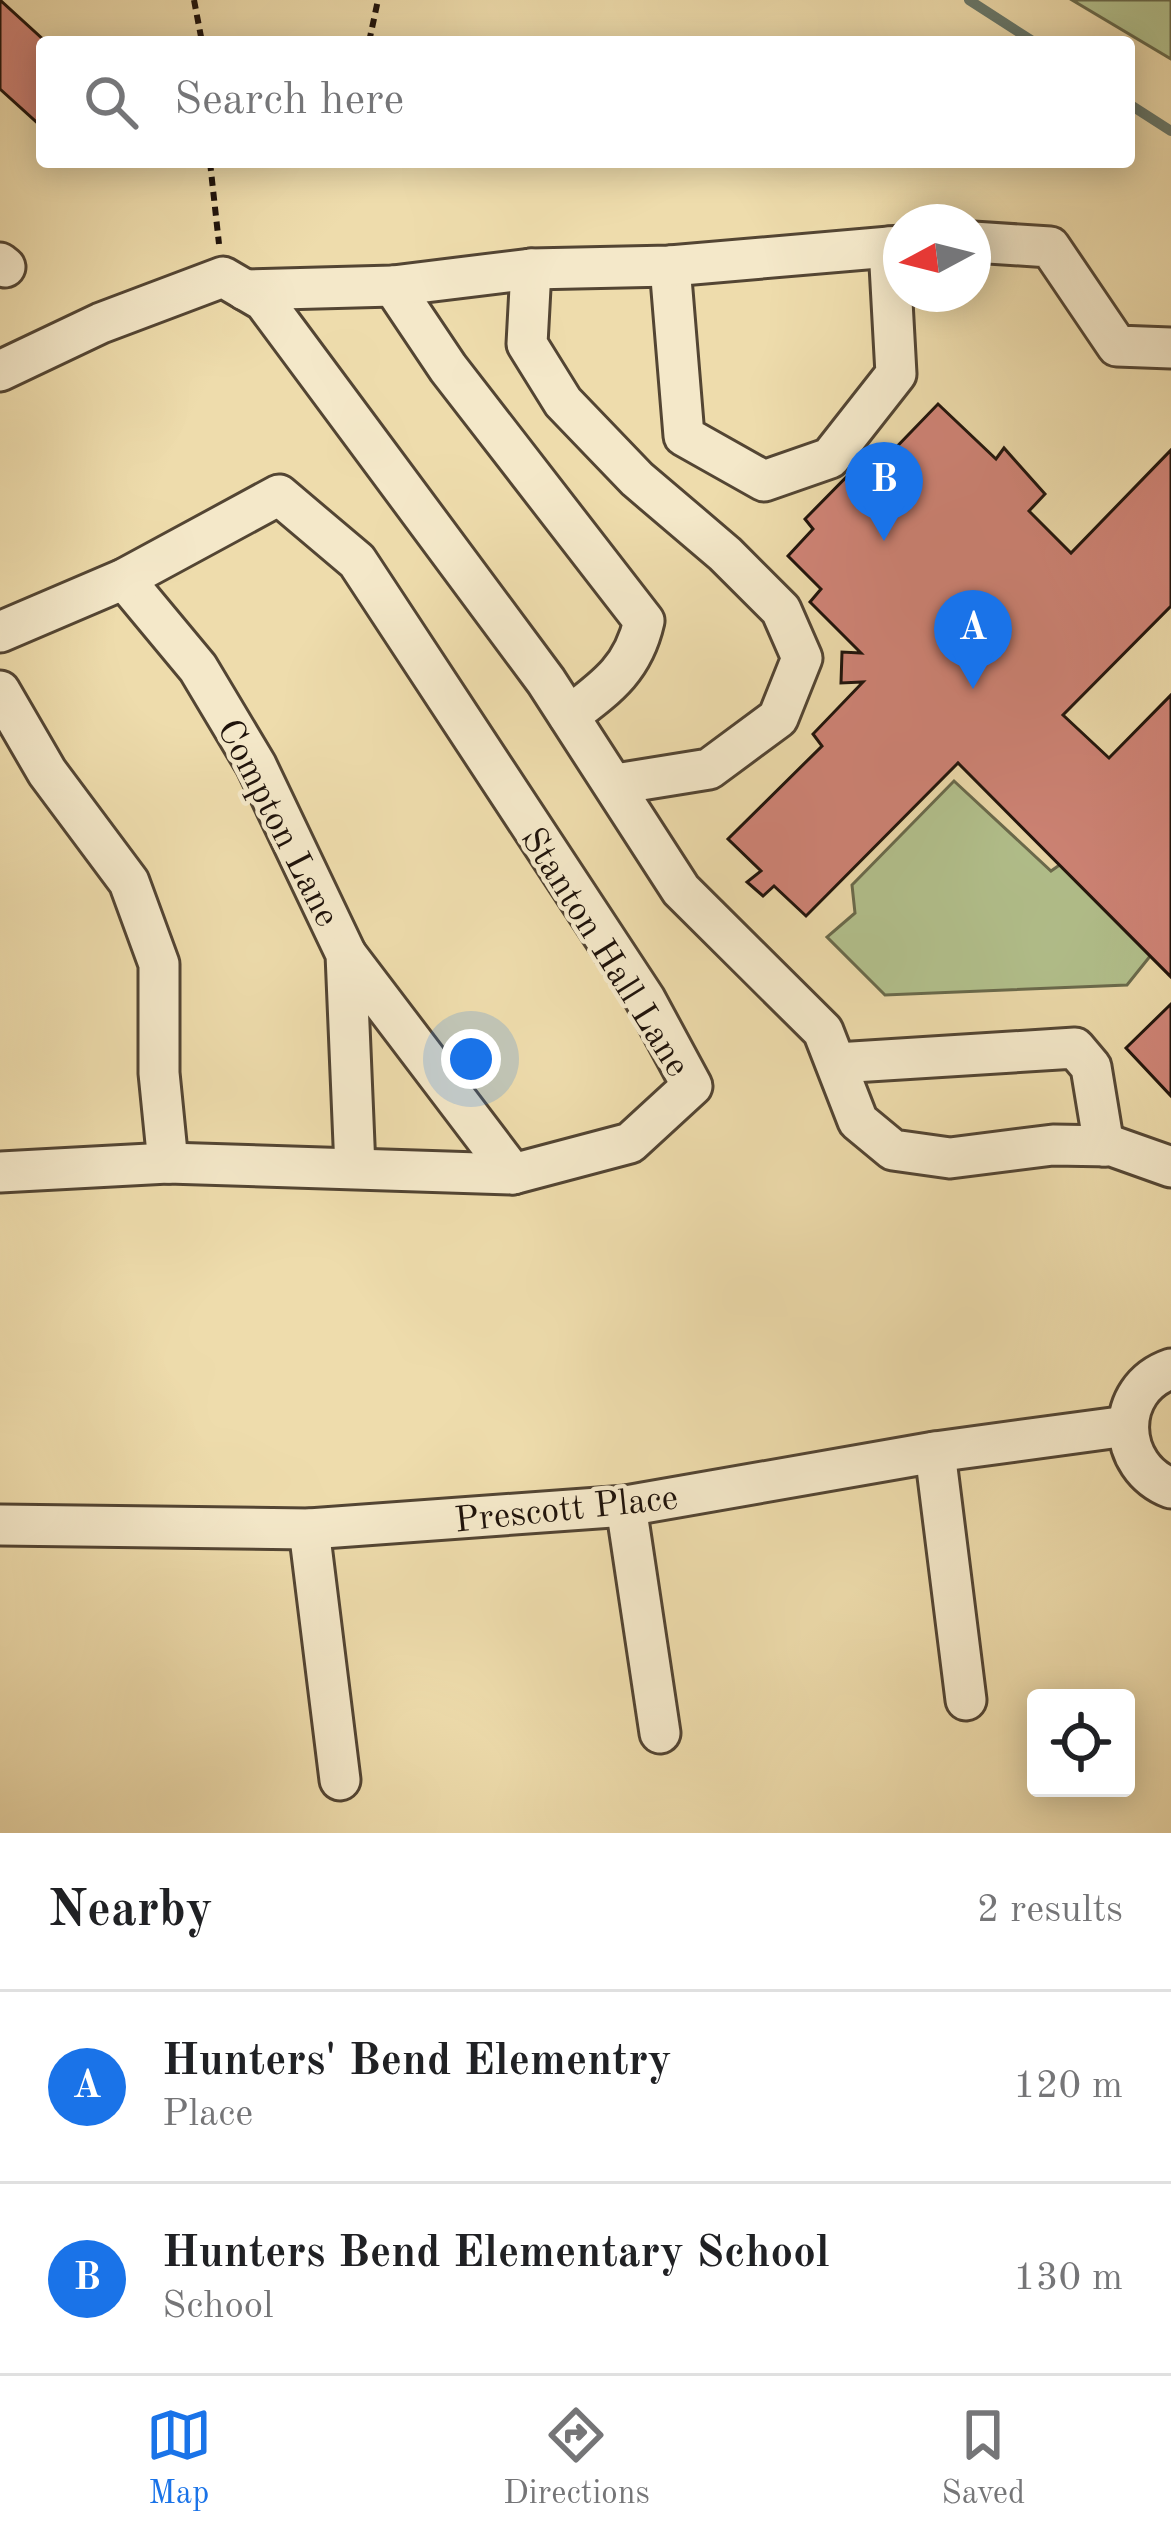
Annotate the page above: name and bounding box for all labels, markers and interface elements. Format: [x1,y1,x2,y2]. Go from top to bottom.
search box [36,36,1135,168]
icon: search [78,69,144,135]
text: Search here [174,79,404,124]
north arrow [883,204,991,312]
pin: B [845,442,923,541]
pin: A [934,590,1012,689]
street label: Compton Lane [209,714,344,933]
street label: Stanton Hall Lane [513,822,695,1084]
your location [441,1029,501,1089]
street label: Prescott Place [453,1481,680,1541]
map controls [1027,1689,1135,1797]
button: locate [1027,1689,1135,1797]
text: Nearby [48,1886,213,1937]
text: 2 results [977,1891,1123,1930]
text: Hunters' Bend Elementry [162,2040,672,2085]
text: A [72,2067,102,2106]
text: 120 m [1013,2067,1123,2106]
text: Place [162,2095,253,2134]
text: Hunters Bend Elementary School [162,2232,830,2277]
text: B [73,2259,101,2298]
text: 130 m [1013,2259,1123,2298]
text: School [162,2287,274,2326]
tab: Map [146,2402,212,2515]
tab: Directions [503,2402,650,2515]
tab: Saved [941,2402,1025,2515]

